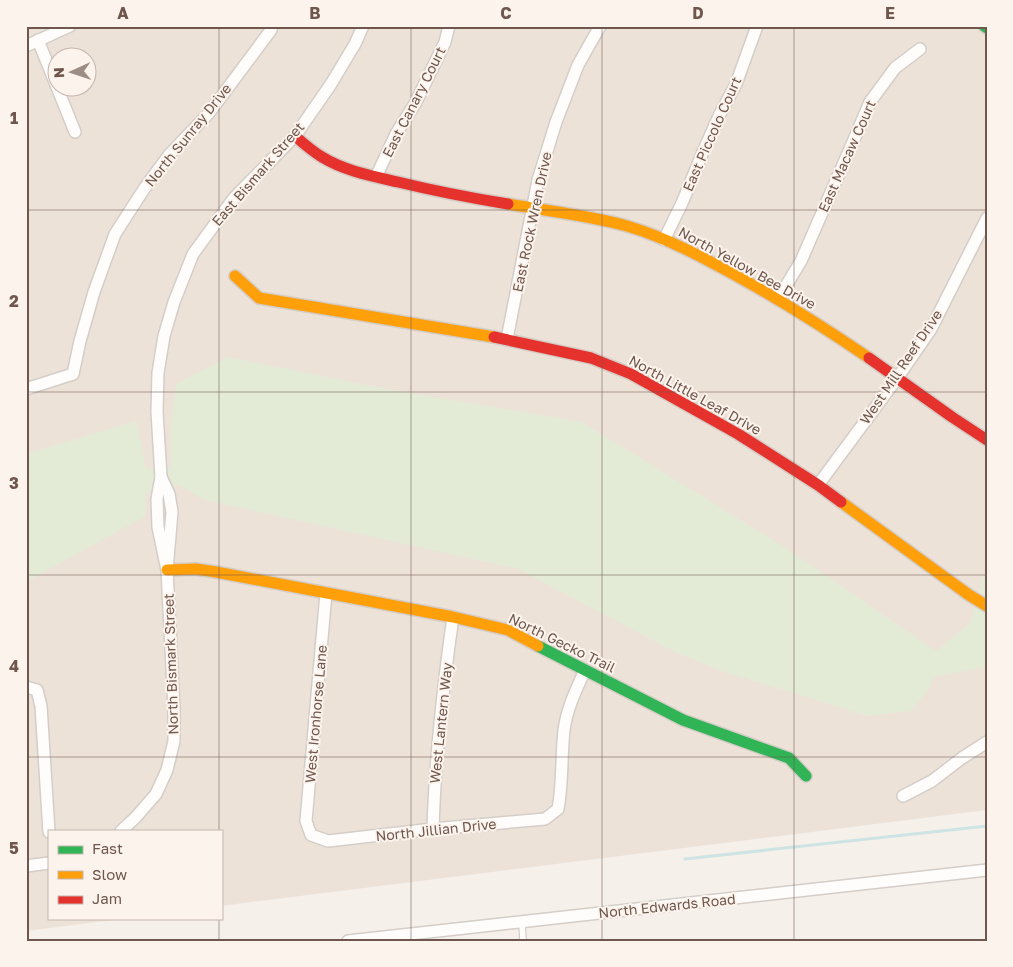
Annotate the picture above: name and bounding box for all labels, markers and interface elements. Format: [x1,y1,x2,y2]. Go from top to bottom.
text: A [117,3,129,23]
text: B [309,3,321,23]
text: C [500,3,512,23]
text: D [692,3,704,23]
text: E [885,3,895,23]
street label: East Canary Court [378,44,449,160]
north arrow [48,48,98,98]
text: N [50,67,67,78]
street label: East Piccolo Court [679,74,744,194]
street label: North Sunray Drive [141,80,234,190]
street label: East Macaw Court [814,97,879,214]
text: 1 [10,108,18,128]
street label: East Bismark Street [208,118,307,229]
street label: East Rock Wren Drive [508,150,555,294]
street label: North Yellow Bee Drive [676,223,819,312]
text: 2 [9,291,19,311]
street label: West Mill Reef Drive [856,306,945,427]
street label: North Little Leaf Drive [626,351,764,438]
text: 3 [9,473,19,493]
street label: North Bismark Street [160,593,181,735]
street label: North Gecko Trail [506,609,618,676]
street label: West Ironhorse Lane [301,644,330,784]
text: 4 [9,656,19,676]
street label: West Lantern Way [426,661,455,784]
street label: North Jillian Drive [375,815,497,844]
legend [48,830,222,920]
text: 5 [9,838,19,858]
text: Fast [92,839,123,857]
text: Slow [92,865,127,883]
text: Jam [92,889,122,907]
street label: North Edwards Road [598,890,736,921]

